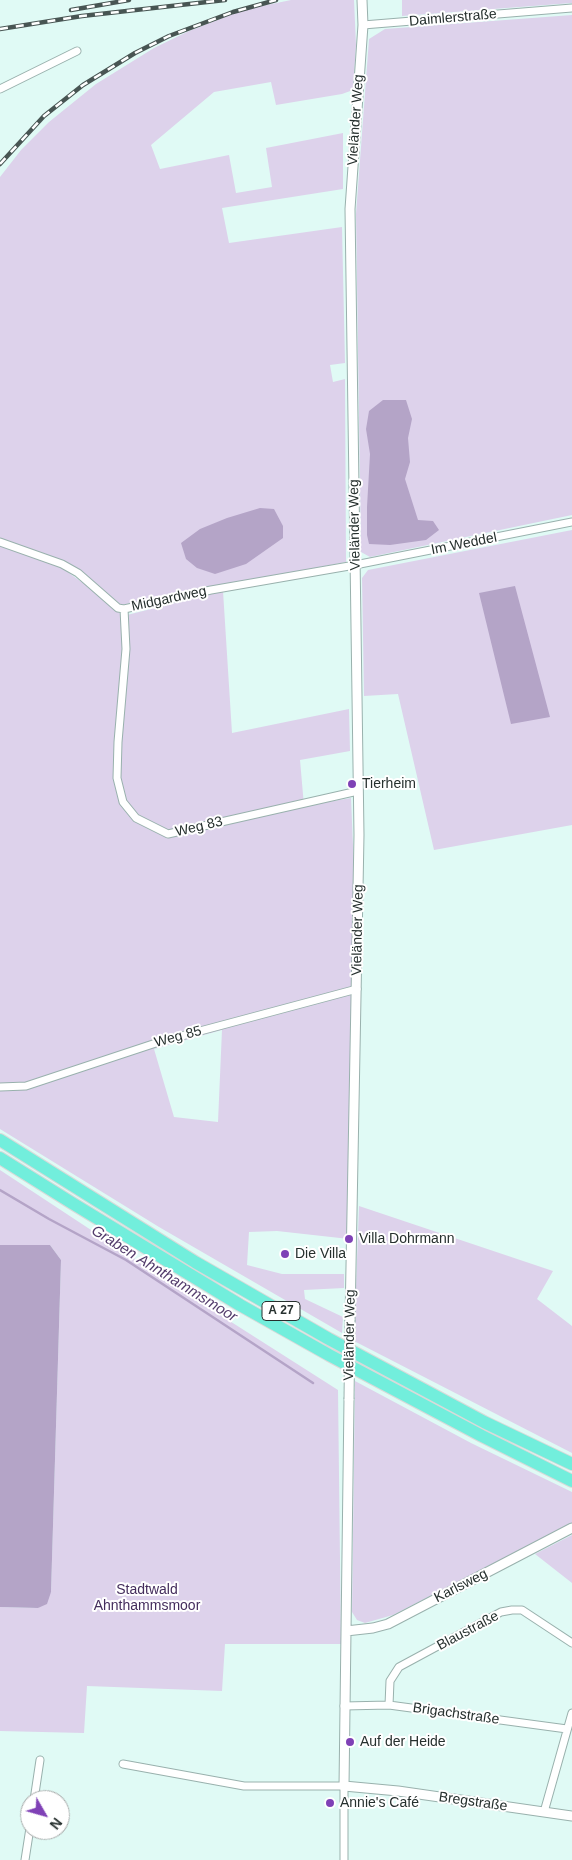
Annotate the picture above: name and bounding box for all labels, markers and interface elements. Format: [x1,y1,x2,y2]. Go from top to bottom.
street label: Daimlerstraße [408,6,498,30]
street label: Vieländer Weg [344,74,368,166]
street label: Vieländer Weg [346,479,364,571]
street label: Im Weddel [430,529,498,559]
street label: Midgardweg [130,583,208,615]
place label: Tierheim [362,776,416,792]
marker: Tierheim [346,778,358,790]
street label: Weg 83 [174,813,224,841]
street label: Vieländer Weg [349,884,367,976]
street label: Weg 85 [153,1023,203,1051]
water label: Graben Ahnthammsmoor [88,1222,240,1326]
place label: Villa Dohrmann [359,1231,454,1247]
marker: Villa Dohrmann [343,1233,355,1245]
place label: Die Villa [295,1246,346,1262]
marker: Die Villa [279,1248,291,1260]
street label: Vieländer Weg [341,1289,359,1381]
road number: A 27 [262,1302,300,1320]
street label: Karlsweg [432,1565,490,1607]
park label: Stadtwald Ahnthammsmoor [94,1582,200,1614]
street label: Blaustraße [434,1608,502,1654]
street label: Brigachstraße [412,1700,500,1728]
place label: Auf der Heide [360,1734,446,1750]
marker: Auf der Heide [344,1736,356,1748]
street label: Bregstraße [438,1789,508,1815]
north arrow [20,1790,70,1840]
place label: Annie's Café [340,1795,419,1811]
marker: Annie's Café [324,1797,336,1809]
text: N [47,1815,65,1833]

